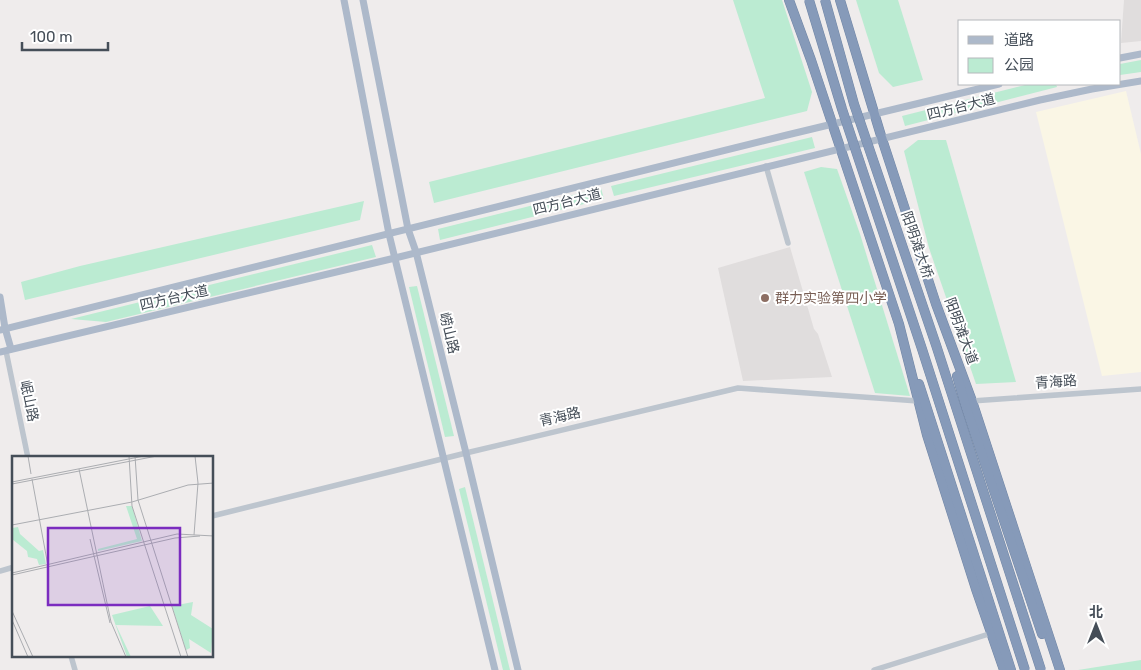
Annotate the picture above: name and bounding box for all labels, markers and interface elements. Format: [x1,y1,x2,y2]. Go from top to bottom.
scale bar [22,20,109,52]
legend [958,20,1121,85]
text: 100 m [30,28,72,46]
text: 道路 [1004,31,1034,49]
text: 公园 [1004,56,1034,74]
street label: 四方台大道 [925,90,997,124]
street label: 四方台大道 [531,185,603,219]
street label: 阳明滩大桥 [898,209,936,281]
street label: 四方台大道 [138,282,210,314]
place label: 群力实验第四小学 [775,290,887,307]
marker: 群力实验第四小学 [759,292,771,304]
street label: 阳明滩大道 [941,295,981,367]
street label: 崂山路 [436,311,462,355]
street label: 青海路 [1034,372,1078,392]
street label: 岷山路 [16,379,42,423]
street label: 青海路 [538,404,582,430]
inset map [12,456,214,658]
north arrow [1071,600,1121,650]
text: 北 [1089,604,1103,621]

